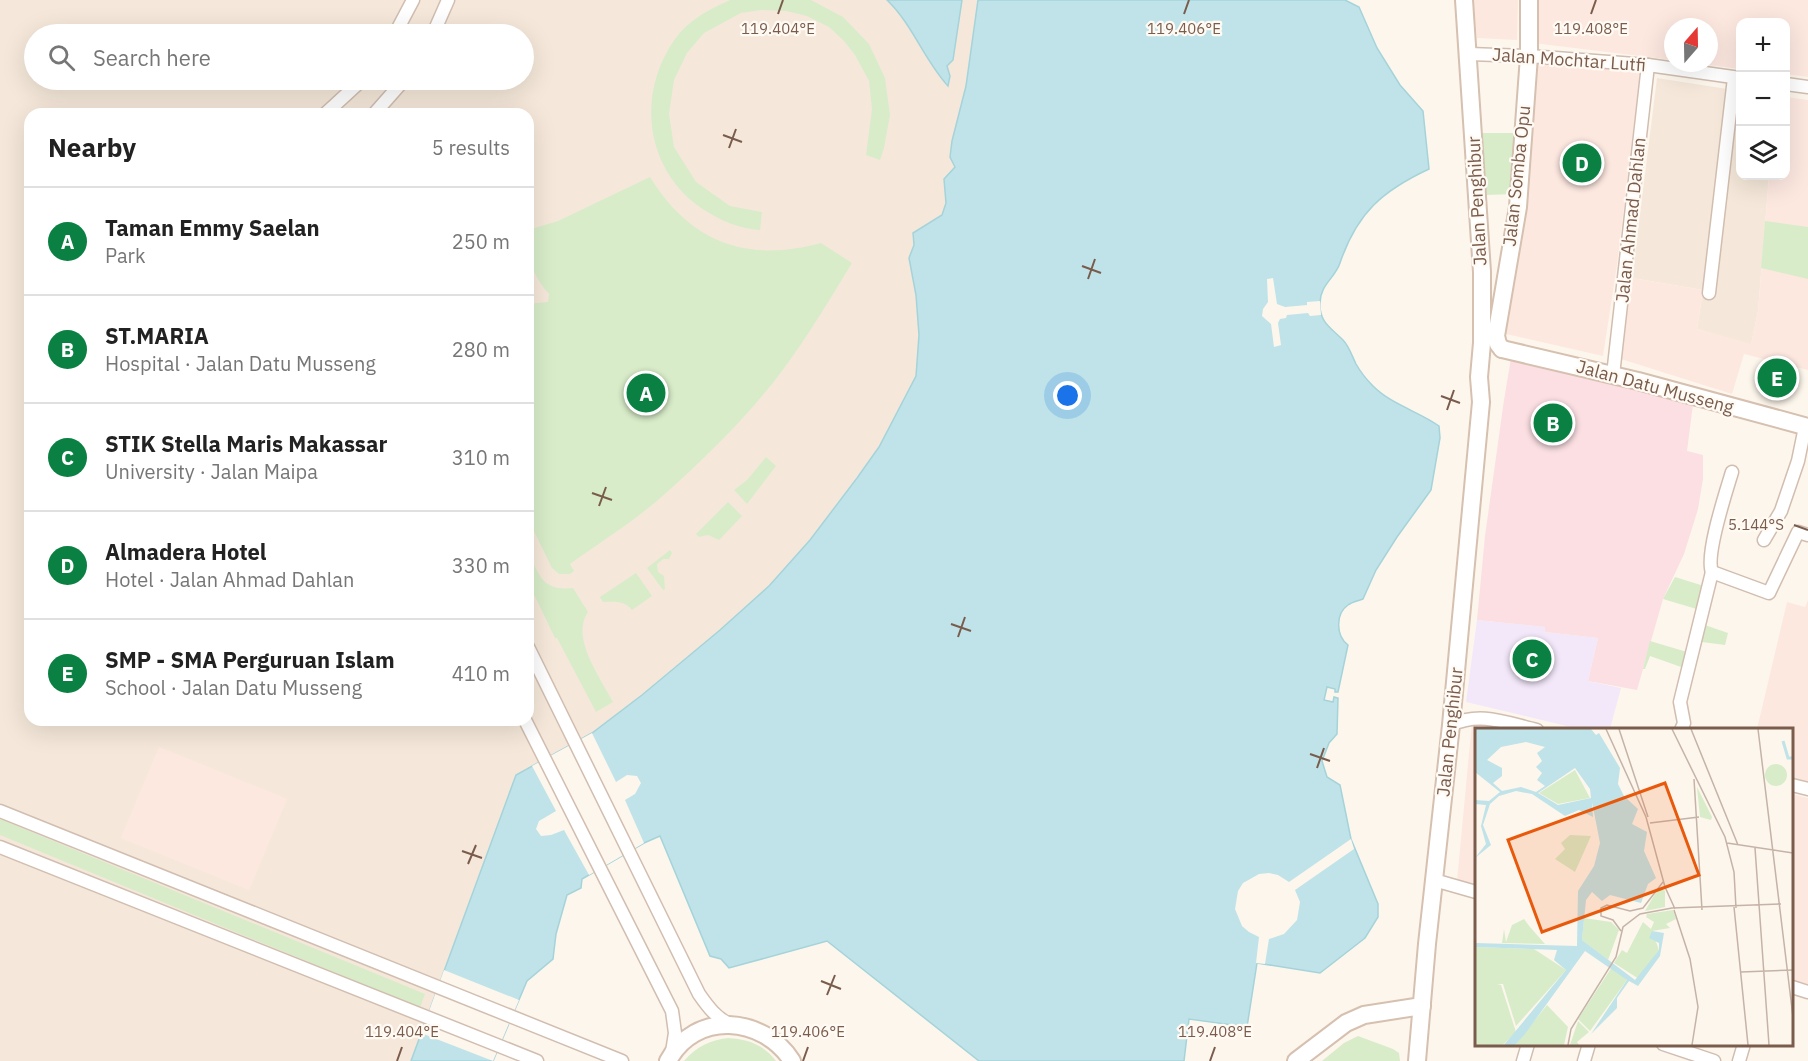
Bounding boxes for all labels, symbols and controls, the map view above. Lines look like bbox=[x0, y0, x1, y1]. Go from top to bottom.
north arrow bbox=[1664, 18, 1718, 72]
map controls bbox=[1736, 18, 1790, 180]
button: + bbox=[1736, 18, 1790, 72]
text: 119.404°E bbox=[741, 19, 815, 38]
text: 119.406°E bbox=[1147, 19, 1221, 38]
text: 119.408°E bbox=[1554, 19, 1628, 38]
search box bbox=[24, 24, 534, 90]
icon: search bbox=[45, 41, 78, 74]
text: Search here bbox=[93, 43, 211, 72]
street label: Jalan Mochtar Lutfi bbox=[1491, 43, 1647, 76]
button: − bbox=[1736, 72, 1790, 126]
street label: Jalan Somba Opu bbox=[1498, 104, 1535, 248]
button: layers bbox=[1736, 126, 1790, 180]
text: Nearby bbox=[48, 130, 136, 164]
text: 5 results bbox=[432, 134, 510, 161]
street label: Jalan Penghibur bbox=[1462, 135, 1491, 267]
street label: Jalan Ahmad Dahlan bbox=[1610, 136, 1651, 304]
pin: D bbox=[1562, 140, 1602, 186]
text: Taman Emmy Saelan bbox=[105, 213, 320, 242]
text: A bbox=[61, 228, 74, 255]
text: 250 m bbox=[452, 228, 510, 255]
text: Park bbox=[105, 242, 145, 269]
text: ST.MARIA bbox=[105, 321, 209, 350]
text: B bbox=[61, 336, 74, 363]
text: 280 m bbox=[452, 336, 510, 363]
text: Hospital · Jalan Datu Musseng bbox=[105, 350, 376, 377]
street label: Jalan Datu Musseng bbox=[1574, 354, 1737, 419]
pin: E bbox=[1758, 356, 1796, 400]
pin: A bbox=[626, 370, 666, 416]
your location bbox=[1053, 381, 1082, 410]
pin: B bbox=[1534, 400, 1572, 446]
text: STIK Stella Maris Makassar bbox=[105, 429, 387, 458]
text: C bbox=[61, 444, 74, 471]
text: 310 m bbox=[452, 444, 510, 471]
text: University · Jalan Maipa bbox=[105, 458, 318, 485]
text: 5.144°S bbox=[1728, 515, 1784, 534]
text: Almadera Hotel bbox=[105, 537, 267, 566]
text: D bbox=[61, 552, 74, 579]
text: 330 m bbox=[452, 552, 510, 579]
text: Hotel · Jalan Ahmad Dahlan bbox=[105, 566, 354, 593]
pin: C bbox=[1512, 636, 1552, 682]
text: SMP - SMA Perguruan Islam bbox=[105, 645, 395, 674]
text: E bbox=[61, 660, 74, 687]
text: 410 m bbox=[452, 660, 510, 687]
street label: Jalan Penghibur bbox=[1431, 666, 1468, 798]
text: School · Jalan Datu Musseng bbox=[105, 674, 362, 701]
inset map bbox=[1475, 728, 1793, 1046]
text: 119.404°E bbox=[365, 1022, 439, 1041]
text: 119.406°E bbox=[771, 1022, 845, 1041]
text: 119.408°E bbox=[1178, 1022, 1252, 1041]

